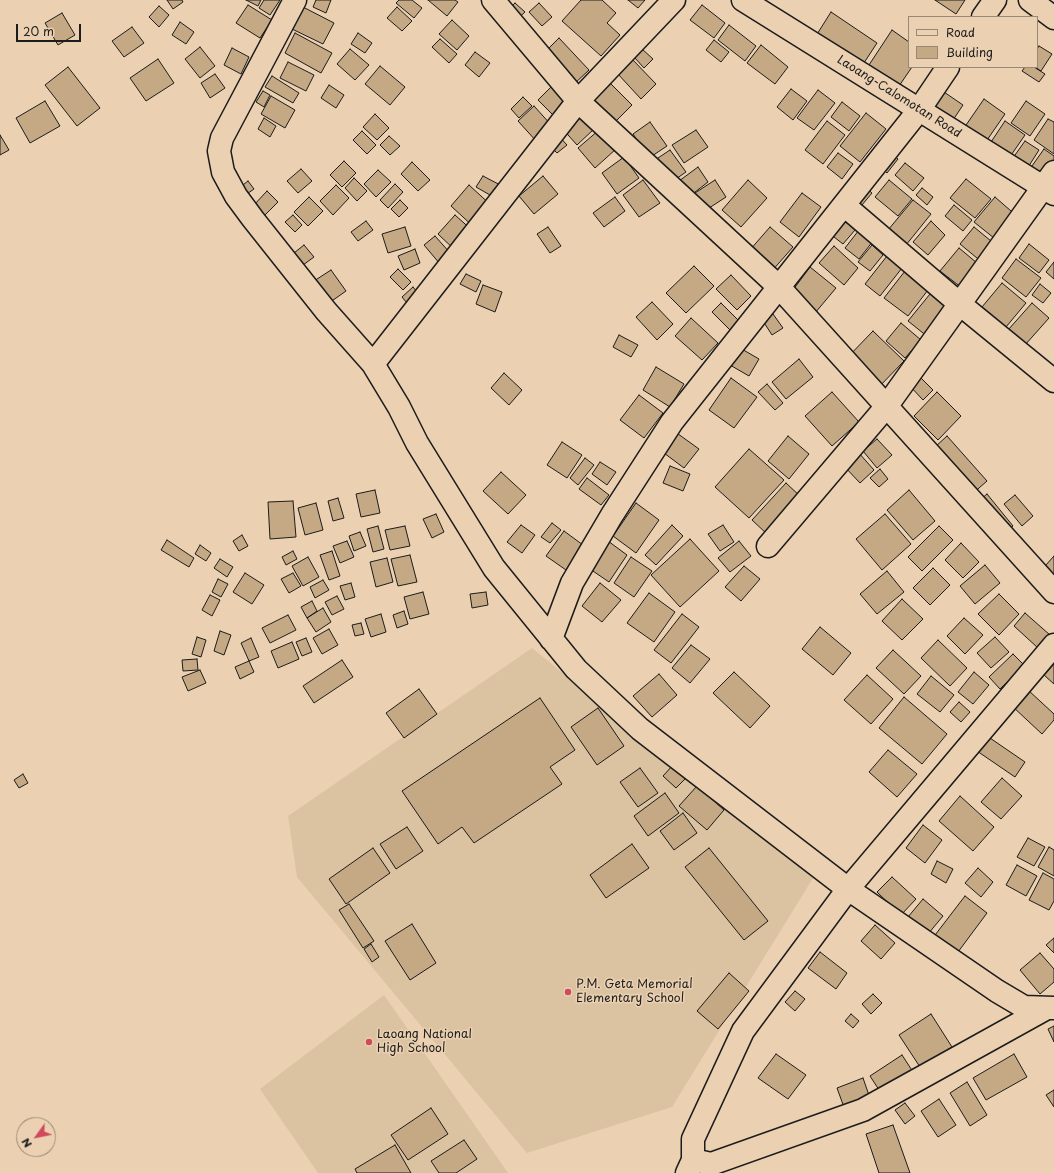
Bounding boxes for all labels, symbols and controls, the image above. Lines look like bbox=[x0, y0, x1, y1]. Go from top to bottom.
scale bar bbox=[18, 16, 83, 42]
legend bbox=[908, 16, 1038, 68]
text: 20 m bbox=[23, 22, 54, 40]
text: Road bbox=[946, 23, 975, 41]
text: Building bbox=[946, 43, 993, 61]
street label: Laoang-Calomotan Road bbox=[834, 53, 964, 141]
place label: P.M. Geta Memorial Elementary School bbox=[576, 978, 693, 1006]
marker: P.M. Geta Memorial Elementary School bbox=[563, 987, 573, 997]
place label: Laoang National High School bbox=[377, 1028, 472, 1056]
marker: Laoang National High School bbox=[364, 1037, 374, 1047]
north arrow bbox=[16, 1117, 56, 1157]
text: N bbox=[17, 1135, 36, 1152]

